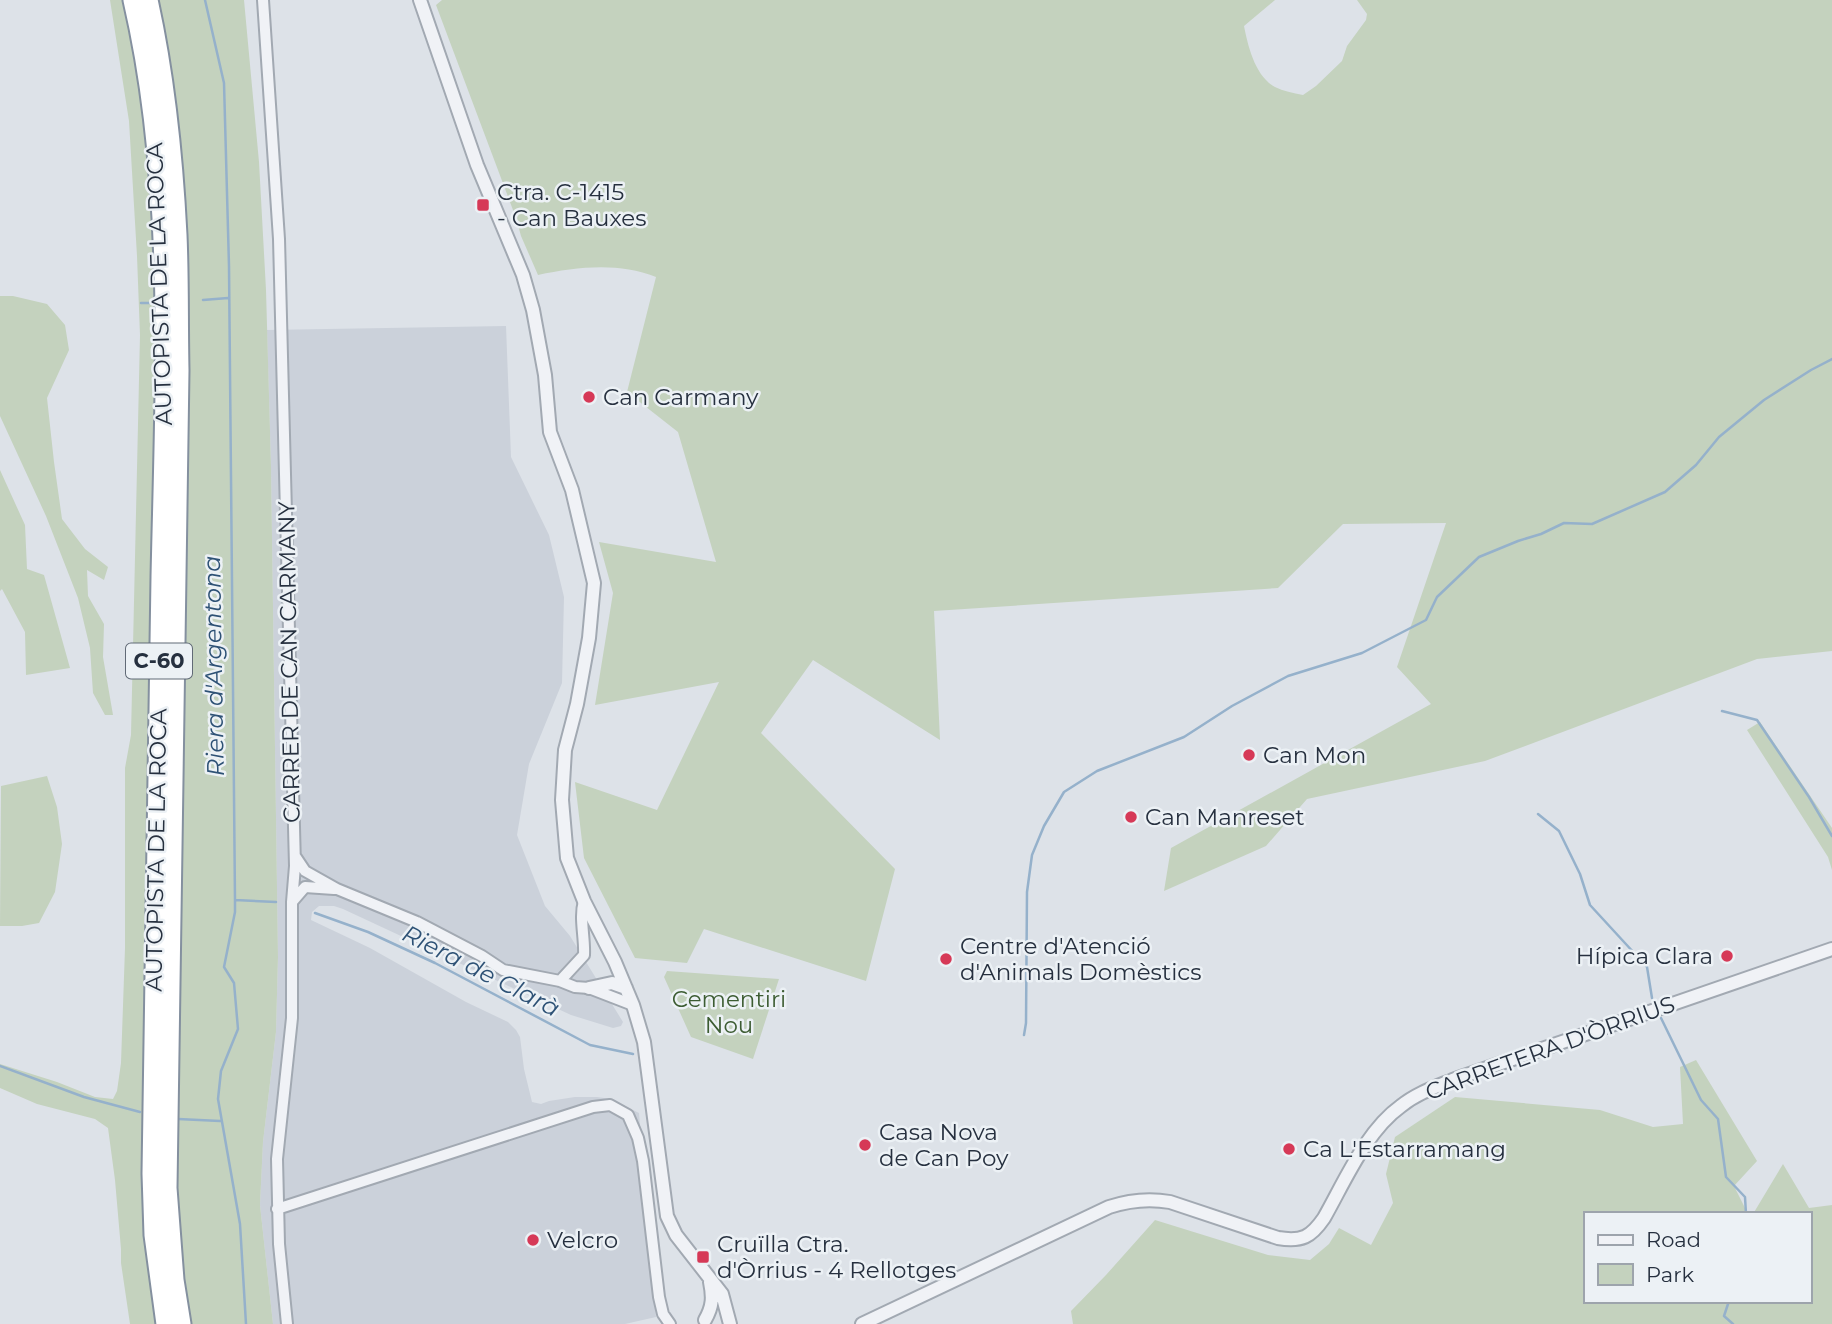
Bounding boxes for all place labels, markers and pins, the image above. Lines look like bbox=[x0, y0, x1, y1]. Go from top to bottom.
place label: Ctra. C-1415 - Can Bauxes bbox=[497, 178, 646, 232]
marker: Ctra. C-1415 - Can Bauxes bbox=[475, 197, 491, 213]
place label: Can Carmany bbox=[603, 383, 759, 411]
marker: Can Carmany bbox=[581, 389, 597, 405]
place label: Can Mon bbox=[1263, 741, 1366, 769]
marker: Can Mon bbox=[1241, 747, 1257, 763]
place label: Can Manreset bbox=[1145, 803, 1305, 831]
marker: Can Manreset bbox=[1123, 809, 1139, 825]
place label: Centre d'Atenció d'Animals Domèstics bbox=[960, 932, 1202, 986]
place label: Hípica Clara bbox=[1576, 942, 1713, 970]
marker: Hípica Clara bbox=[1719, 948, 1735, 964]
marker: Centre d'Atenció d'Animals Domèstics bbox=[938, 951, 954, 967]
place label: Casa Nova de Can Poy bbox=[879, 1118, 1009, 1172]
place label: Ca L'Estarramang bbox=[1303, 1135, 1506, 1163]
marker: Casa Nova de Can Poy bbox=[857, 1137, 873, 1153]
marker: Ca L'Estarramang bbox=[1281, 1141, 1297, 1157]
place label: Velcro bbox=[547, 1226, 618, 1254]
place label: Cruïlla Ctra. d'Òrrius - 4 Rellotges bbox=[717, 1230, 956, 1284]
marker: Velcro bbox=[525, 1232, 541, 1248]
marker: Cruïlla Ctra. d'Òrrius - 4 Rellotges bbox=[695, 1249, 711, 1265]

